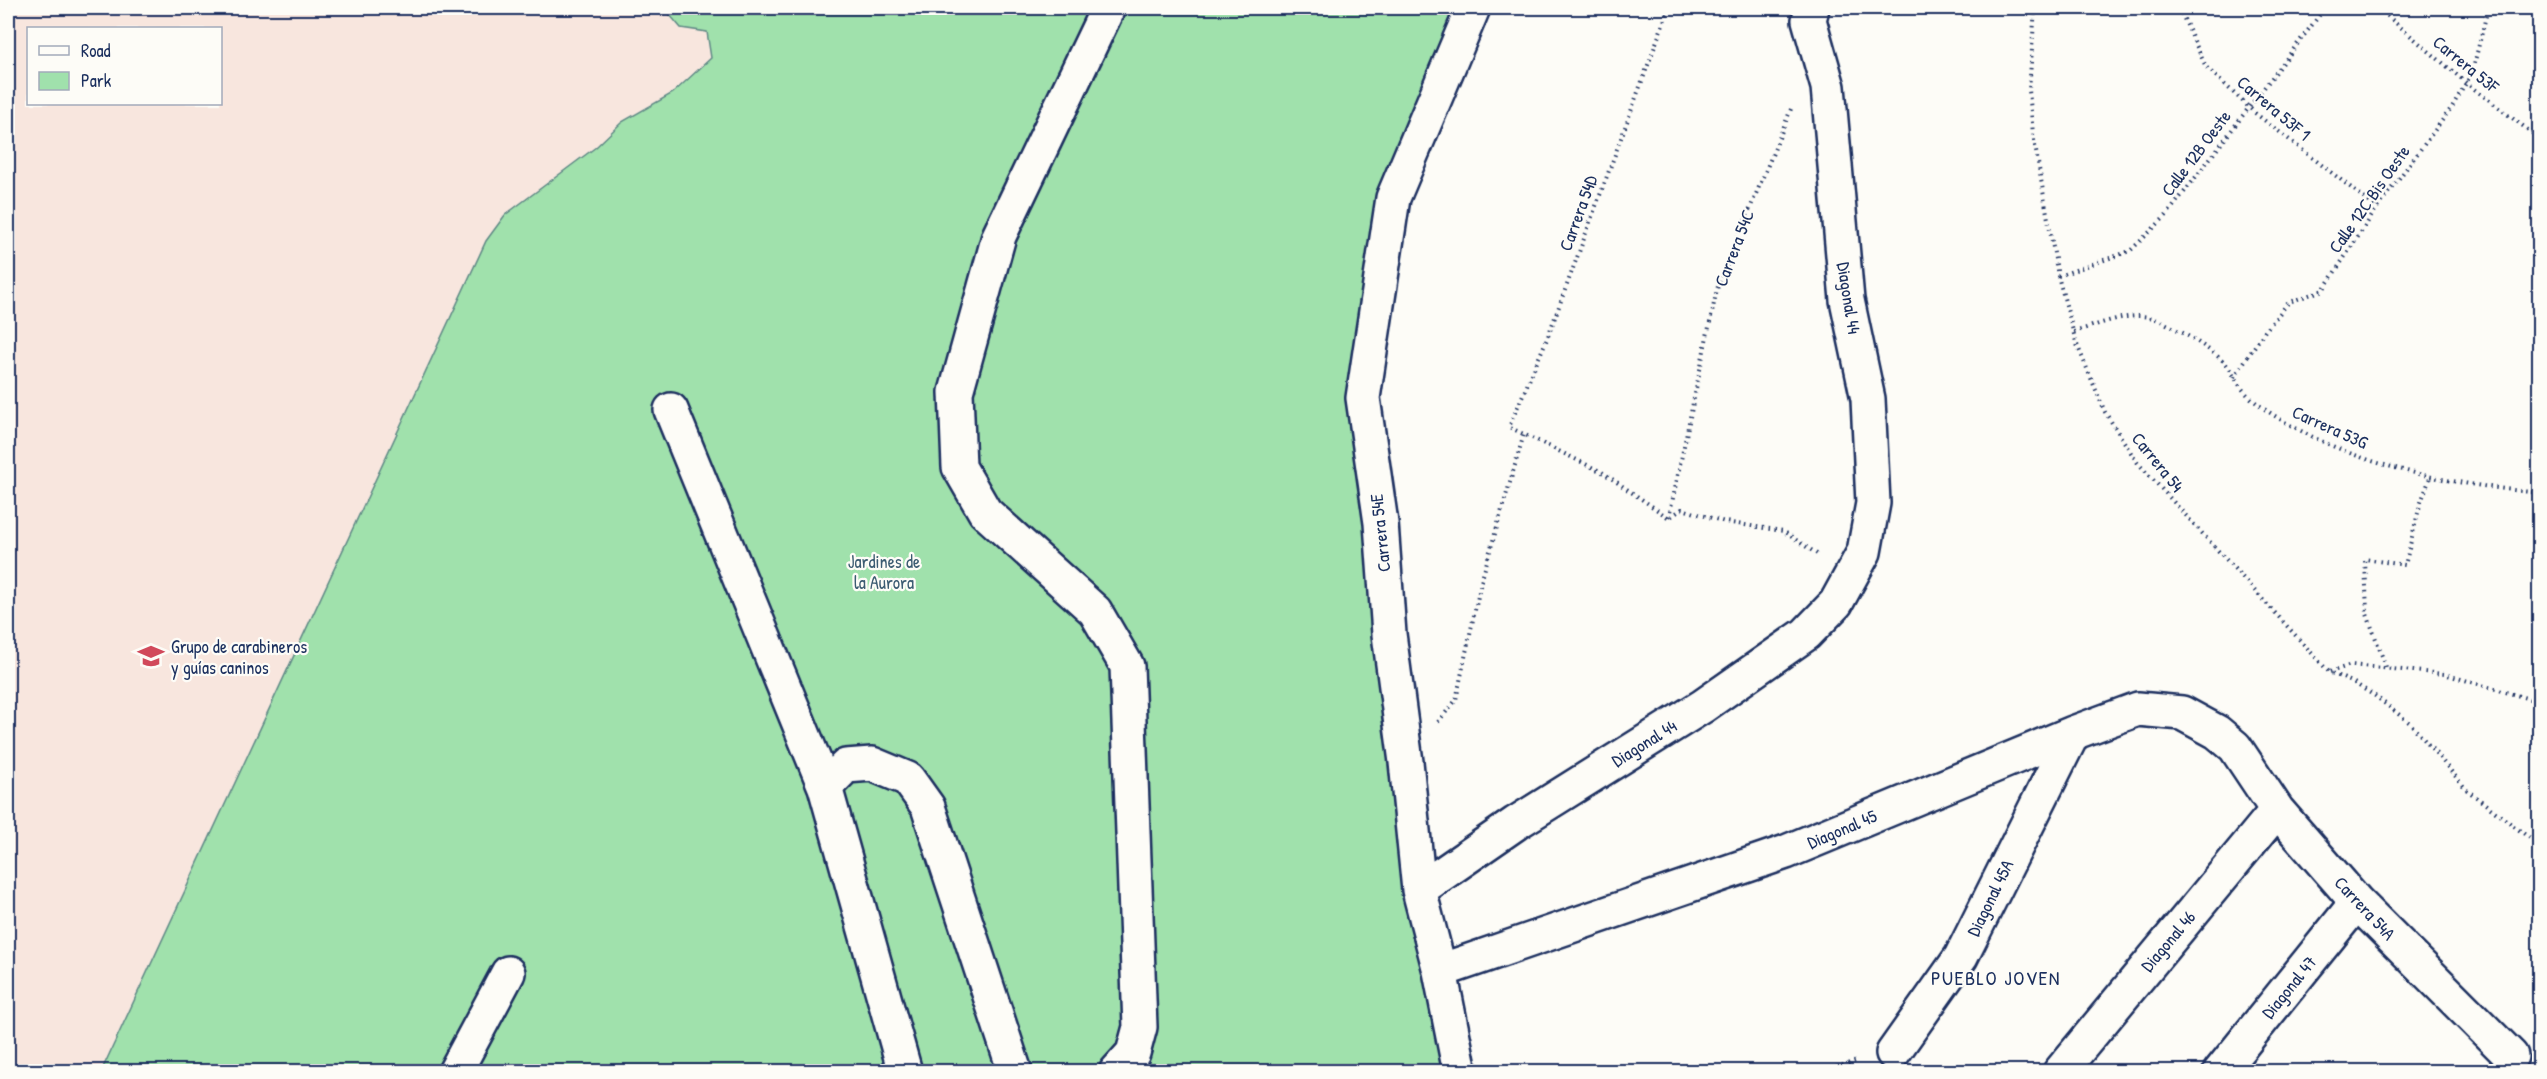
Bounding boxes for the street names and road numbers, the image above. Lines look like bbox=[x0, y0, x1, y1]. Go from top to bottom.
street label: Carrera 53F bbox=[2428, 30, 2505, 99]
street label: Carrera 53F 1 bbox=[2232, 70, 2316, 146]
street label: Calle 12B Oeste bbox=[2155, 105, 2237, 201]
street label: Calle 12C Bis Oeste bbox=[2322, 140, 2416, 258]
street label: Carrera 54D bbox=[1553, 171, 1603, 254]
street label: Carrera 54C bbox=[1708, 206, 1760, 290]
street label: Diagonal 44 bbox=[1831, 260, 1867, 336]
street label: Carrera 53G bbox=[2288, 399, 2372, 455]
street label: Carrera 54 bbox=[2126, 427, 2190, 497]
street label: Carrera 54E bbox=[1363, 493, 1397, 573]
street label: Diagonal 44 bbox=[1607, 713, 1682, 773]
street label: Diagonal 45 bbox=[1803, 803, 1881, 855]
street label: Diagonal 45A bbox=[1961, 855, 2019, 940]
street label: Carrera 54A bbox=[2329, 871, 2401, 946]
street label: Diagonal 46 bbox=[2135, 905, 2201, 977]
street label: Diagonal 47 bbox=[2256, 950, 2322, 1024]

